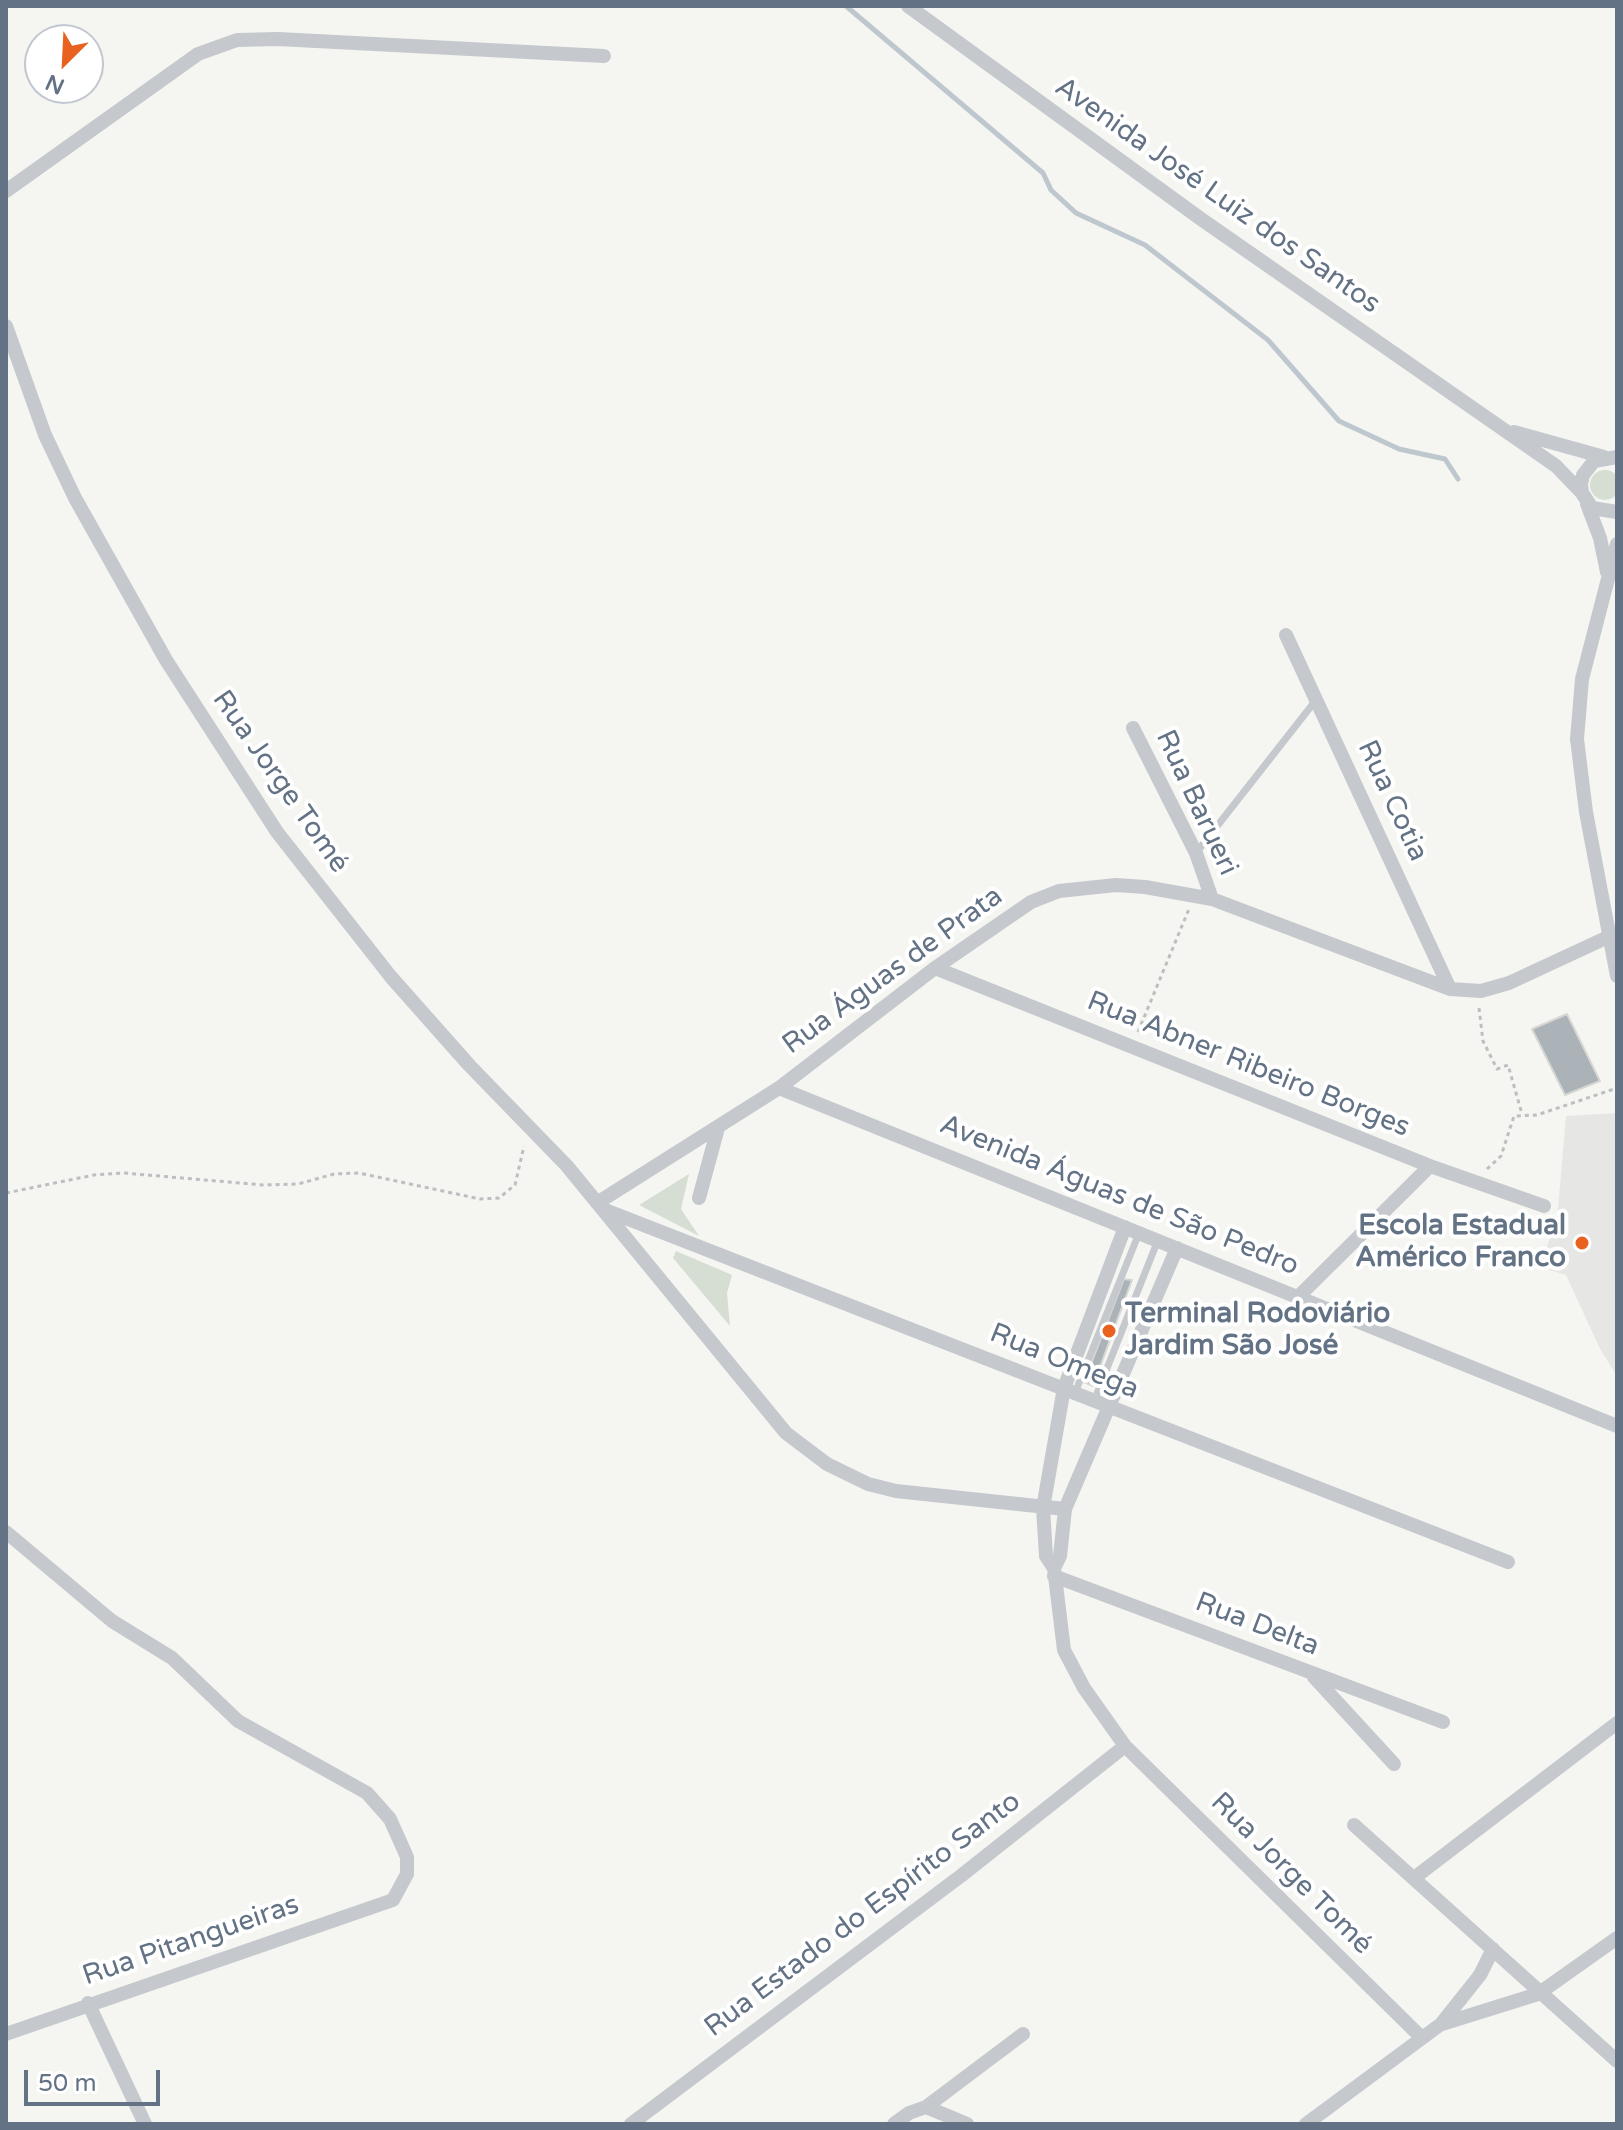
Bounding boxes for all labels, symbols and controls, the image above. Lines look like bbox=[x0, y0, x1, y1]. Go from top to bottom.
north arrow bbox=[24, 24, 104, 104]
text: N bbox=[42, 69, 68, 100]
street label: Avenida José Luiz dos Santos bbox=[1048, 71, 1386, 321]
street label: Rua Jorge Tomé bbox=[205, 684, 355, 880]
street label: Rua Barueri bbox=[1148, 725, 1244, 881]
street label: Rua Cotia bbox=[1349, 735, 1435, 867]
street label: Rua Águas de Prata bbox=[776, 880, 1010, 1062]
street label: Rua Abner Ribeiro Borges bbox=[1082, 985, 1414, 1145]
street label: Avenida Águas de São Pedro bbox=[935, 1108, 1303, 1284]
place label: Escola Estadual Américo Franco bbox=[1355, 1210, 1566, 1276]
marker: Escola Estadual Américo Franco bbox=[1573, 1234, 1591, 1252]
place label: Terminal Rodoviário Jardim São José bbox=[1125, 1298, 1390, 1364]
street label: Rua Omega bbox=[985, 1317, 1143, 1407]
marker: Terminal Rodoviário Jardim São José bbox=[1100, 1322, 1118, 1340]
street label: Rua Delta bbox=[1190, 1586, 1324, 1664]
street label: Rua Estado do Espírito Santo bbox=[698, 1785, 1028, 2045]
street label: Rua Jorge Tomé bbox=[1203, 1786, 1379, 1962]
street label: Rua Pitangueiras bbox=[78, 1888, 304, 1994]
scale bar bbox=[28, 2054, 164, 2104]
text: 50 m bbox=[38, 2069, 96, 2098]

